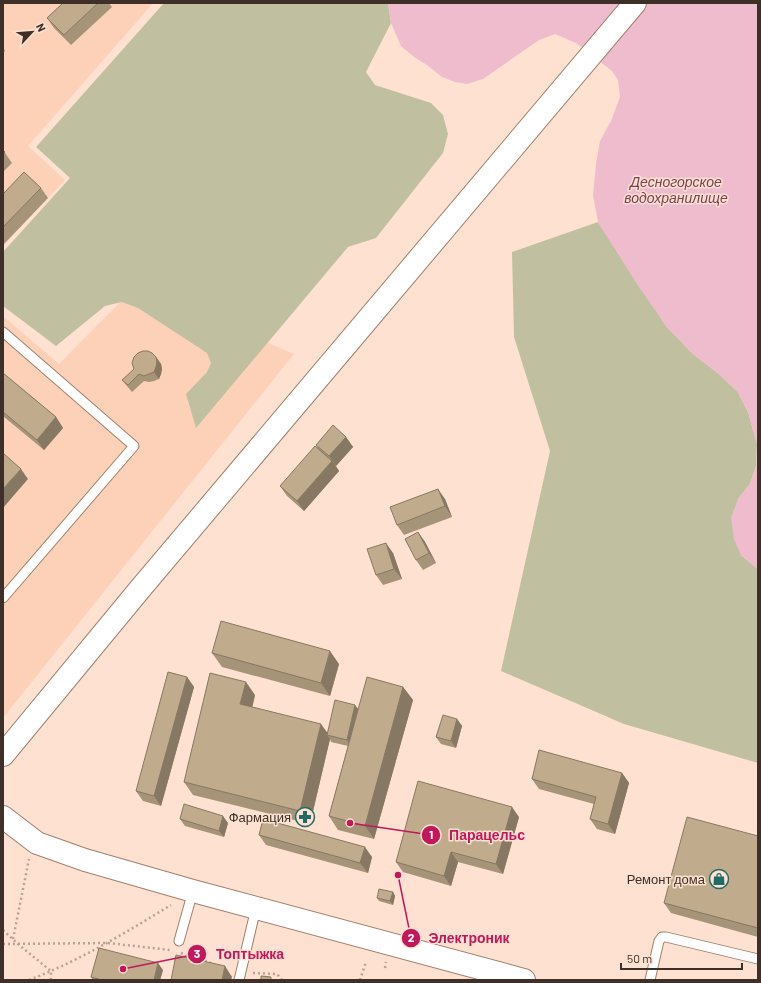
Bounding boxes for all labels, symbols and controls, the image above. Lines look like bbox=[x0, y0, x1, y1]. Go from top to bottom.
north arrow bbox=[12, 12, 52, 52]
text: N bbox=[34, 21, 49, 34]
water label: Десногорское водохранилище bbox=[624, 173, 728, 206]
pharmacy icon: Фармация bbox=[294, 806, 316, 828]
place label: Фармация bbox=[229, 809, 291, 825]
callout: Парацельс bbox=[421, 822, 533, 848]
text: Парацельс bbox=[449, 826, 525, 843]
text: 1 bbox=[429, 827, 433, 841]
shop icon: Ремонт дома bbox=[708, 868, 730, 890]
place label: Ремонт дома bbox=[627, 871, 706, 887]
callout: Электроник bbox=[401, 925, 518, 951]
text: Электроник bbox=[428, 929, 511, 946]
text: 2 bbox=[408, 930, 415, 944]
callout: Топтыжка bbox=[187, 941, 292, 967]
text: Топтыжка bbox=[216, 945, 284, 962]
scale bar bbox=[621, 945, 742, 971]
text: 3 bbox=[194, 946, 200, 960]
text: 50 m bbox=[627, 951, 652, 965]

